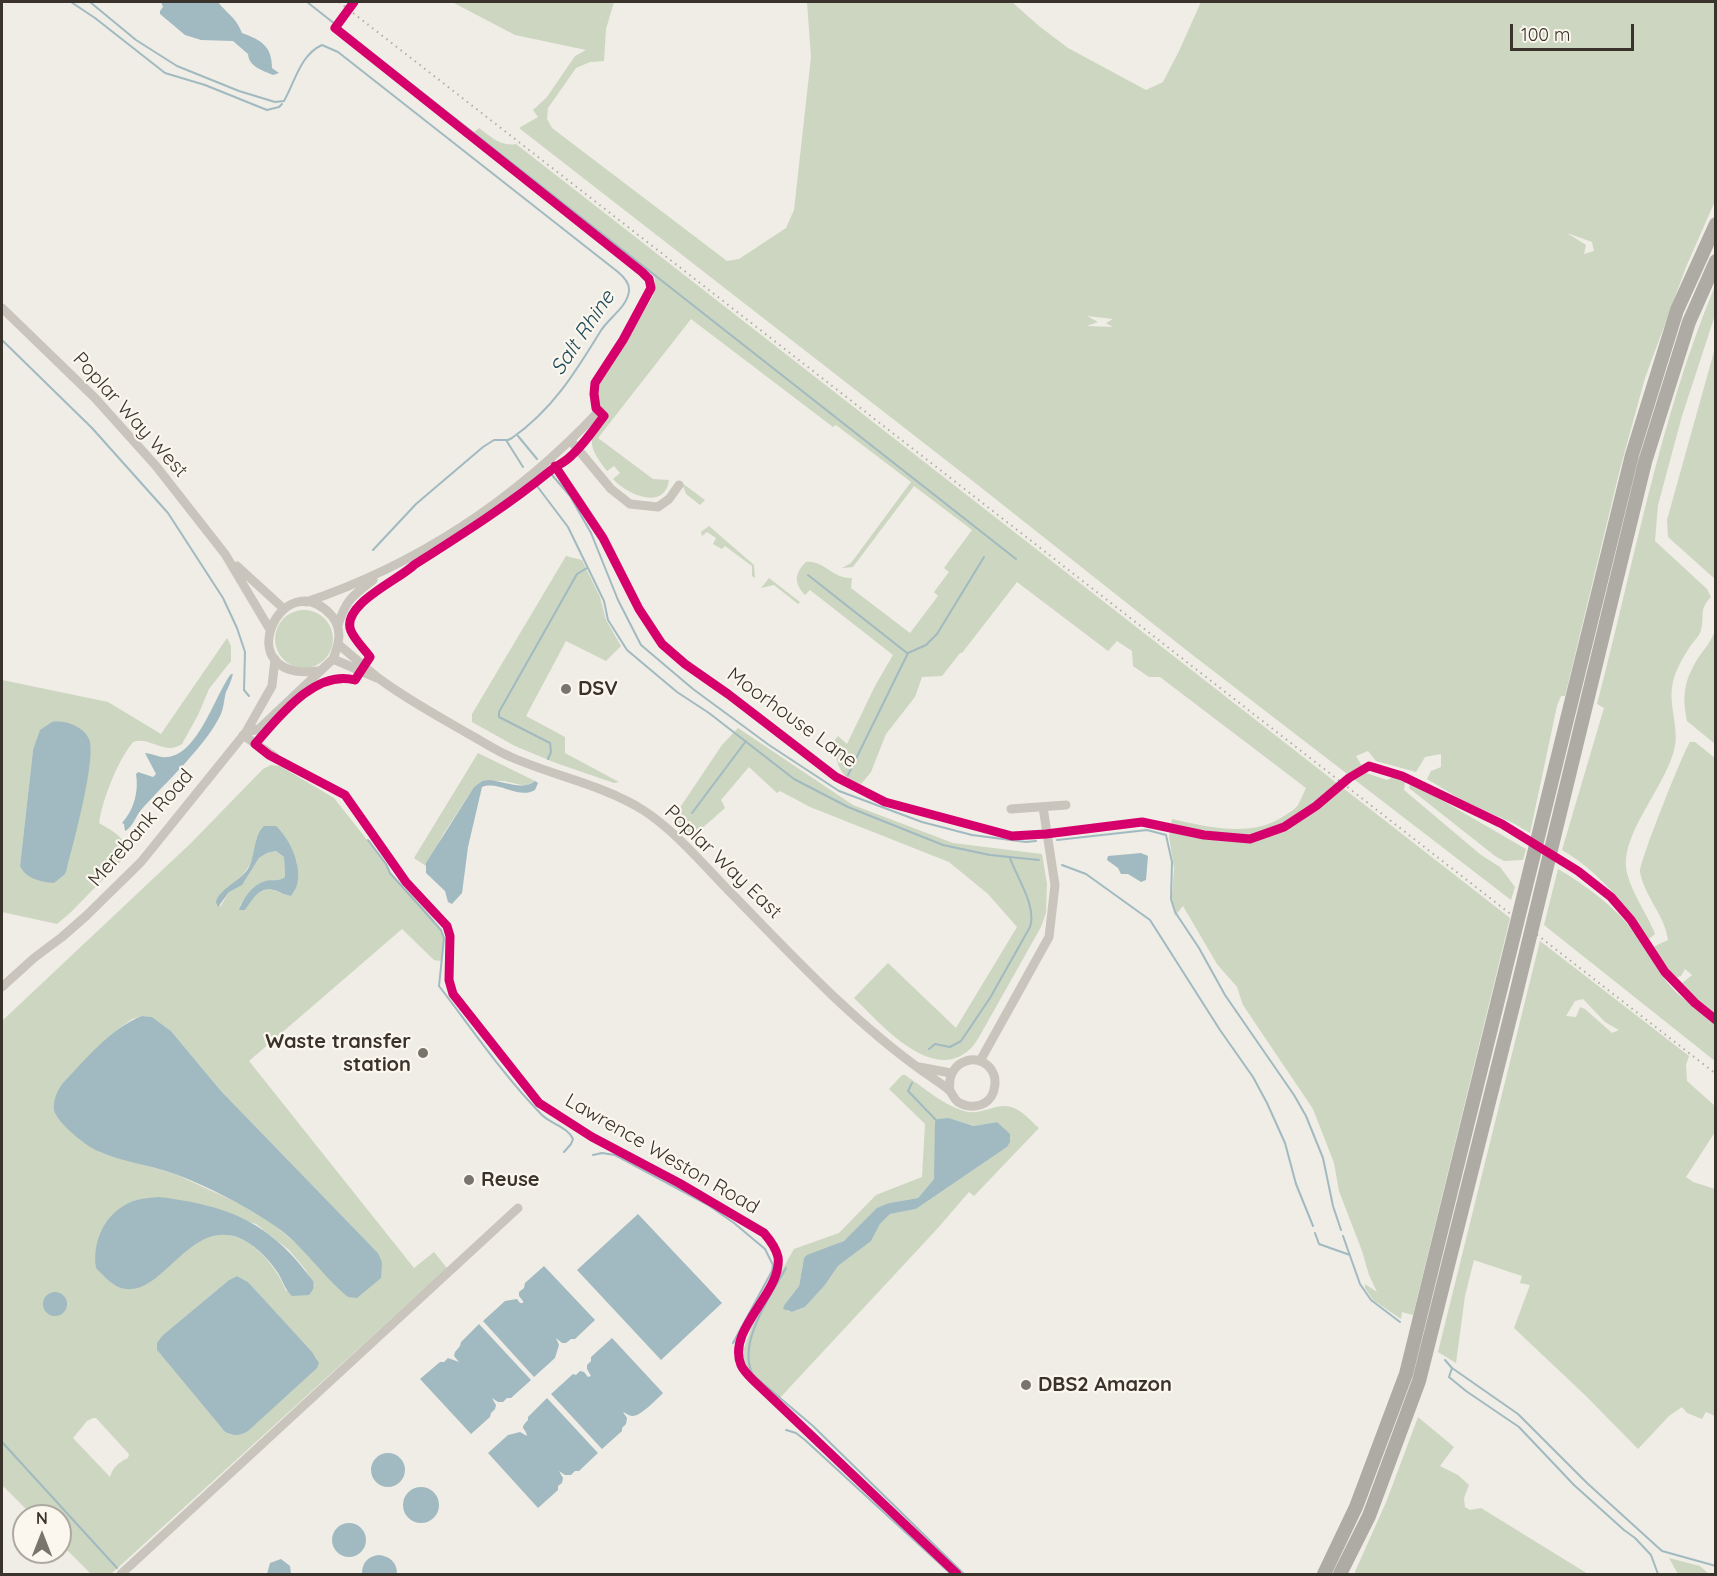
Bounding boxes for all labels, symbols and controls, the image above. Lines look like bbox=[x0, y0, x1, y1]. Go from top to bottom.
scale bar bbox=[1513, 12, 1638, 50]
text: 100 m bbox=[1521, 23, 1570, 46]
water label: Salt Rhine bbox=[546, 286, 620, 380]
street label: Poplar Way West bbox=[67, 347, 193, 483]
street label: Moorhouse Lane bbox=[722, 663, 862, 773]
place label: DSV bbox=[578, 677, 618, 701]
marker: DSV bbox=[559, 682, 573, 696]
street label: Merebank Road bbox=[83, 764, 199, 892]
street label: Poplar Way East bbox=[659, 800, 787, 924]
place label: Waste transfer station bbox=[265, 1030, 411, 1077]
marker: Waste transfer station bbox=[416, 1046, 430, 1060]
street label: Lawrence Weston Road bbox=[561, 1089, 763, 1219]
place label: Reuse bbox=[481, 1168, 540, 1192]
marker: Reuse bbox=[462, 1173, 476, 1187]
place label: DBS2 Amazon bbox=[1038, 1373, 1172, 1397]
marker: DBS2 Amazon bbox=[1019, 1378, 1033, 1392]
north arrow bbox=[12, 1504, 72, 1564]
text: N bbox=[36, 1508, 48, 1528]

